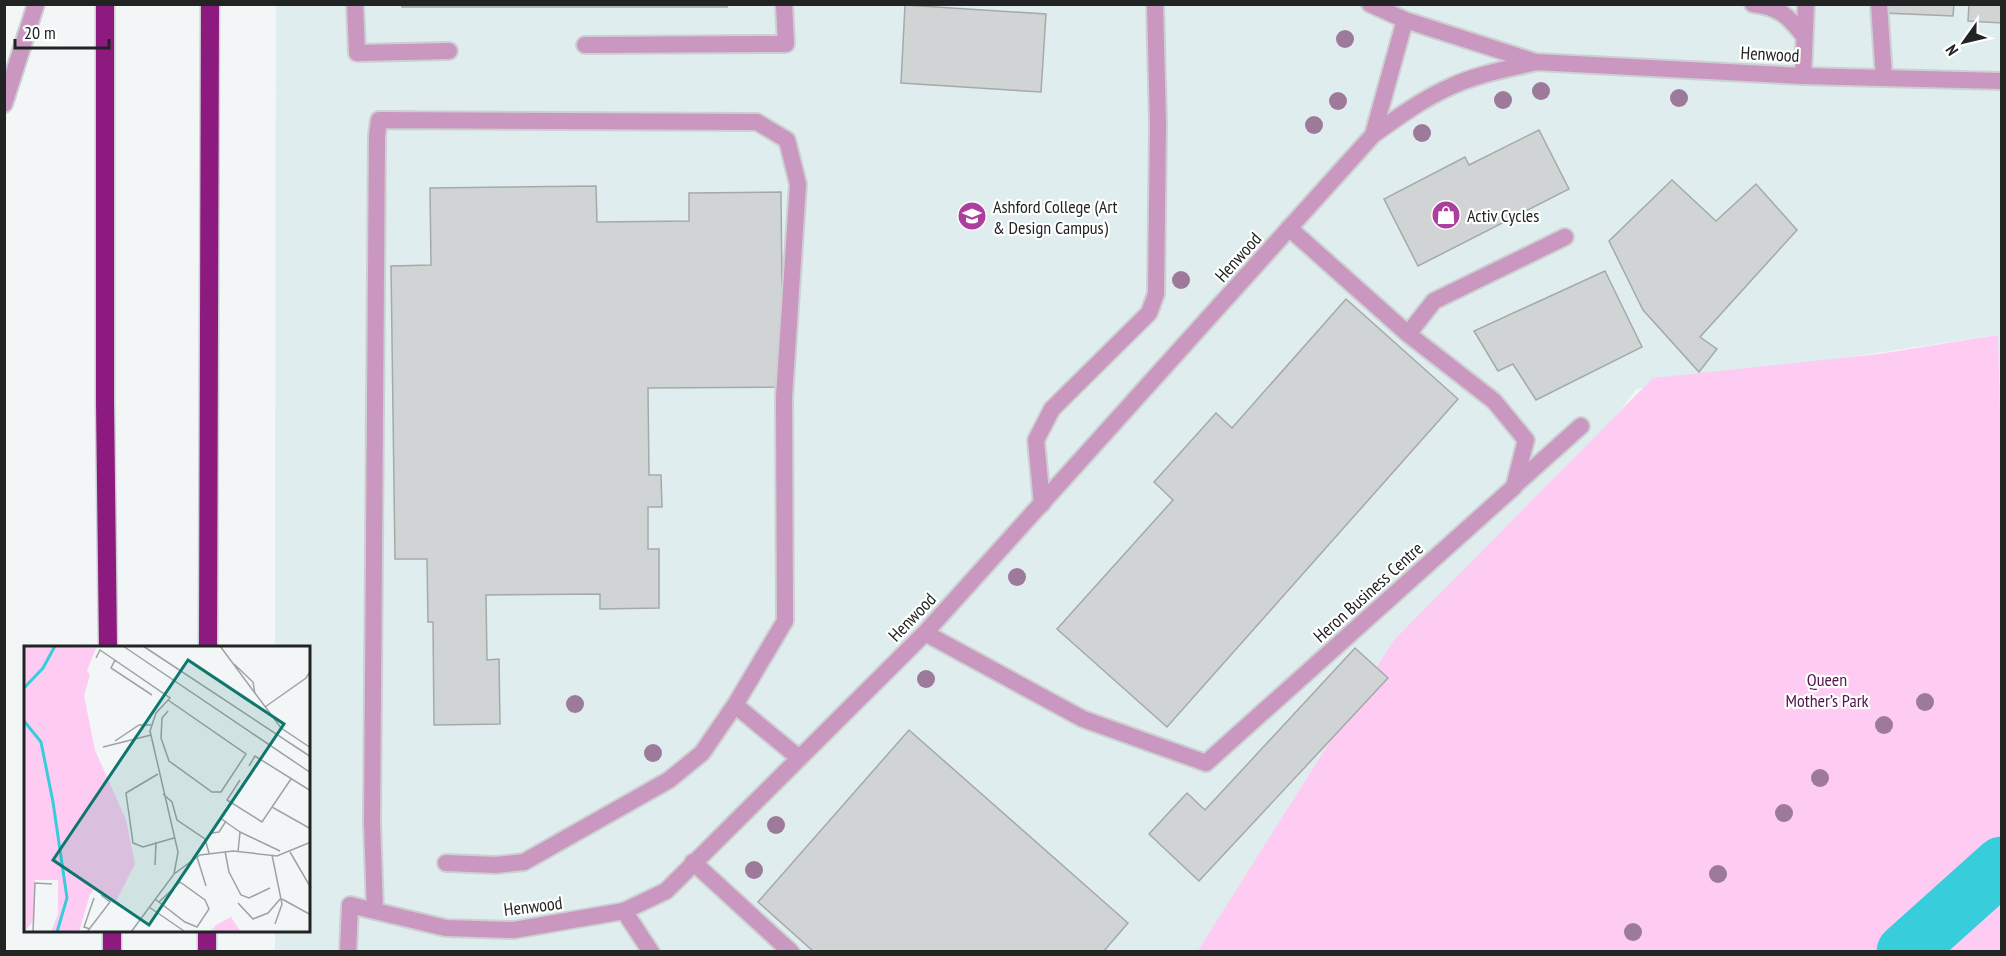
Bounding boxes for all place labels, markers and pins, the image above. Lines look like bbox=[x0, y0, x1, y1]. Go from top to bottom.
place label: Ashford College (Art & Design Campus) bbox=[993, 195, 1118, 239]
shop icon: Activ Cycles bbox=[1430, 199, 1462, 231]
school or university icon: Ashford College (Art & Design Campus) bbox=[956, 200, 988, 232]
place label: Activ Cycles bbox=[1467, 204, 1539, 227]

